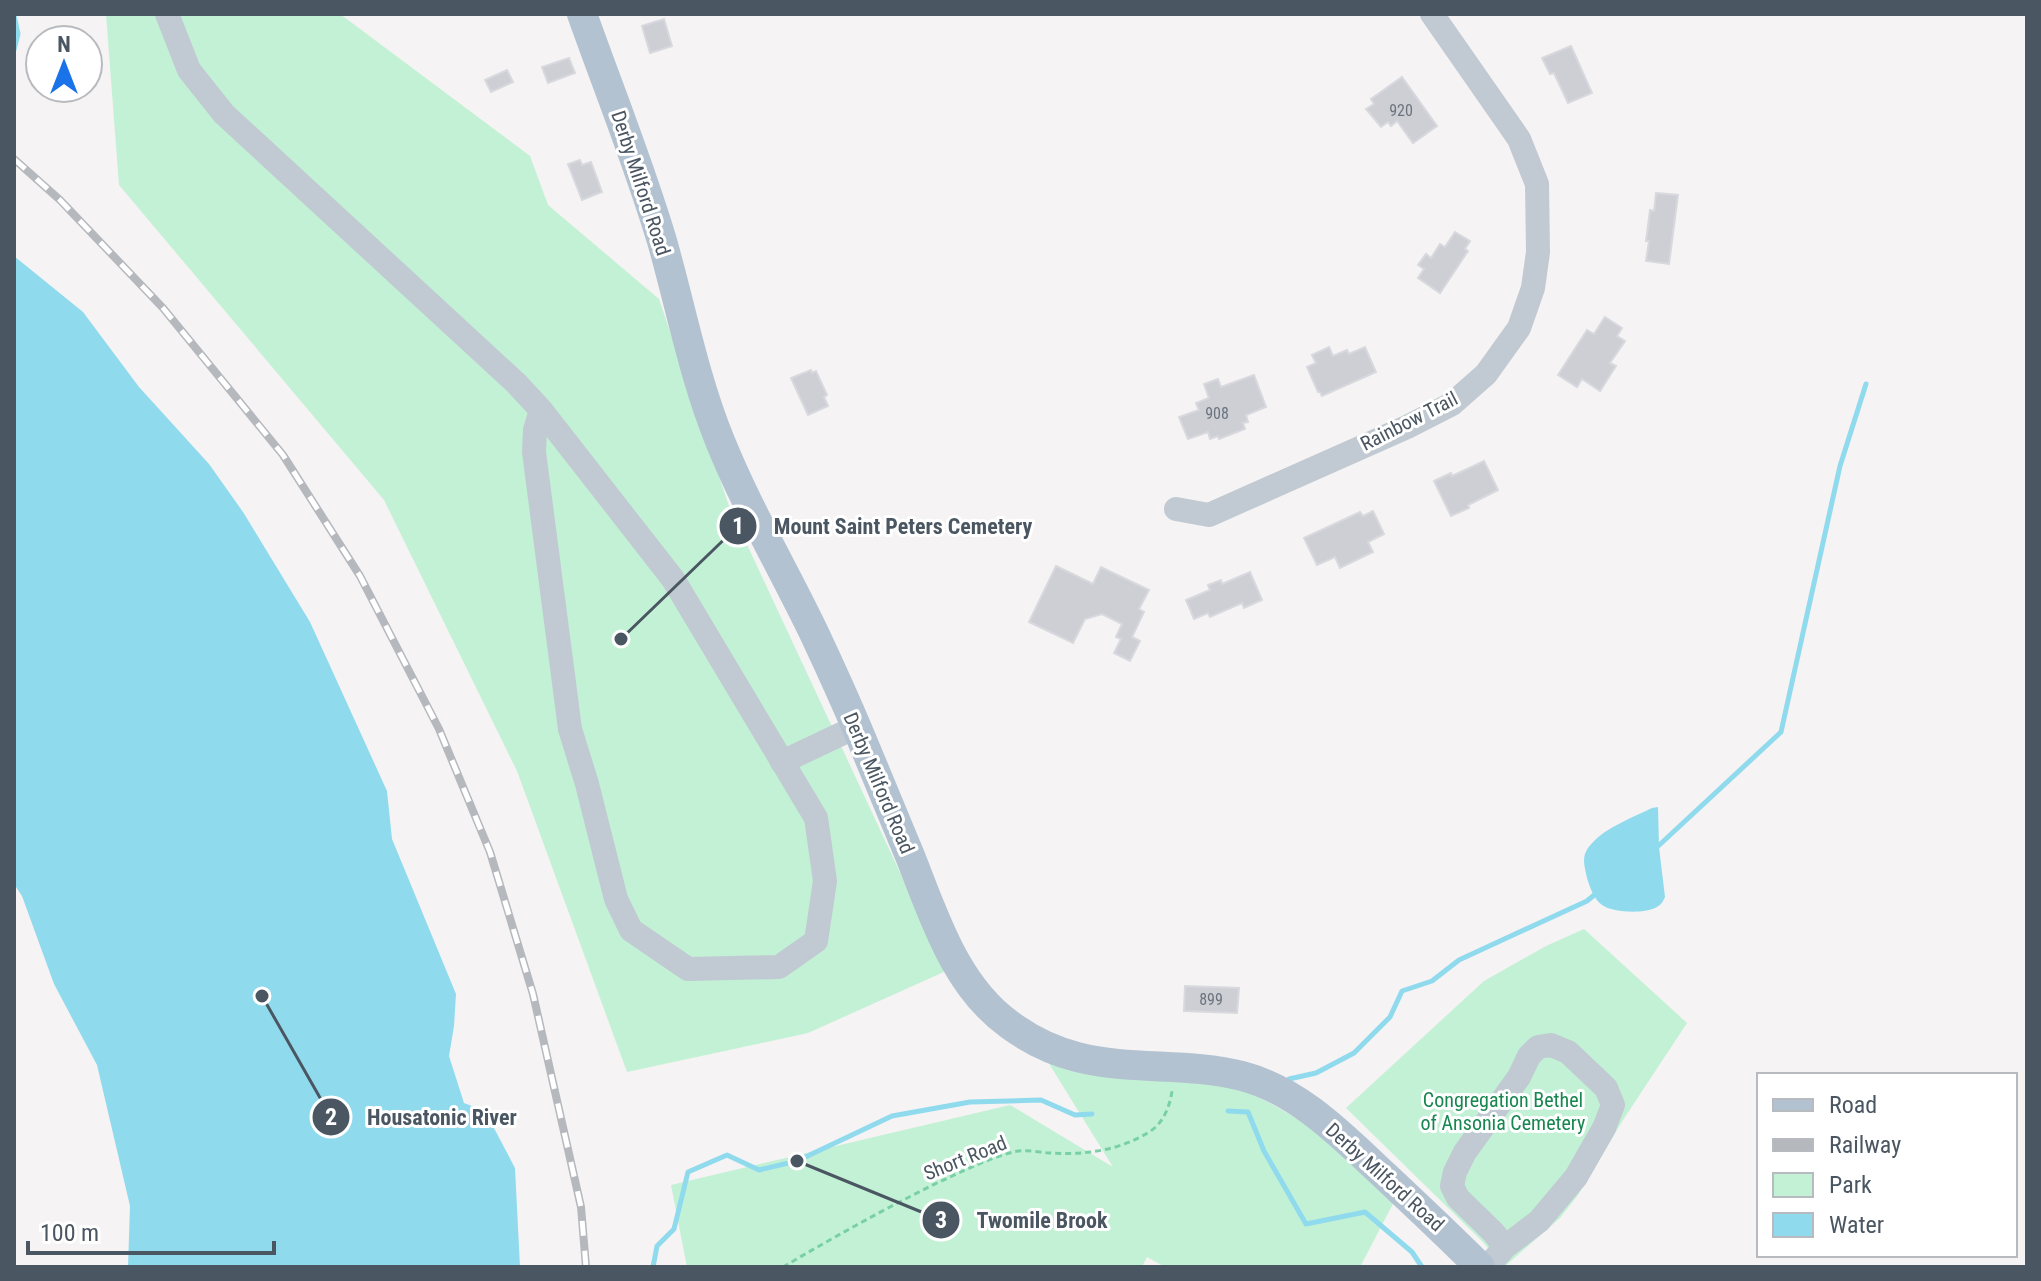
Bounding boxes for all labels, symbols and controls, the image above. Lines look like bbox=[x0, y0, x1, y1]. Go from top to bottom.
north arrow bbox=[24, 24, 104, 104]
text: N bbox=[57, 32, 71, 57]
house number: 920 bbox=[1389, 101, 1413, 120]
street label: Derby Milford Road bbox=[606, 108, 676, 258]
street label: Rainbow Trail bbox=[1356, 386, 1462, 456]
house number: 908 bbox=[1205, 404, 1229, 423]
callout: Mount Saint Peters Cemetery bbox=[718, 503, 1048, 549]
text: 1 bbox=[732, 512, 744, 540]
text: Mount Saint Peters Cemetery bbox=[774, 514, 1032, 539]
street label: Derby Milford Road bbox=[838, 709, 920, 857]
house number: 899 bbox=[1199, 990, 1223, 1009]
legend bbox=[1757, 1073, 2017, 1257]
park label: Congregation Bethel of Ansonia Cemetery bbox=[1421, 1088, 1585, 1135]
text: Road bbox=[1829, 1091, 1877, 1119]
callout: Housatonic River bbox=[311, 1094, 533, 1140]
text: 2 bbox=[325, 1103, 337, 1131]
text: Housatonic River bbox=[367, 1105, 517, 1130]
street label: Derby Milford Road bbox=[1321, 1118, 1449, 1236]
street label: Short Road bbox=[920, 1131, 1010, 1185]
text: Railway bbox=[1829, 1131, 1901, 1159]
text: Park bbox=[1829, 1171, 1872, 1199]
callout: Twomile Brook bbox=[921, 1197, 1124, 1243]
scale bar bbox=[28, 1205, 274, 1255]
text: 3 bbox=[935, 1206, 947, 1234]
text: Twomile Brook bbox=[977, 1208, 1108, 1233]
text: Water bbox=[1829, 1211, 1884, 1239]
text: 100 m bbox=[40, 1219, 99, 1247]

